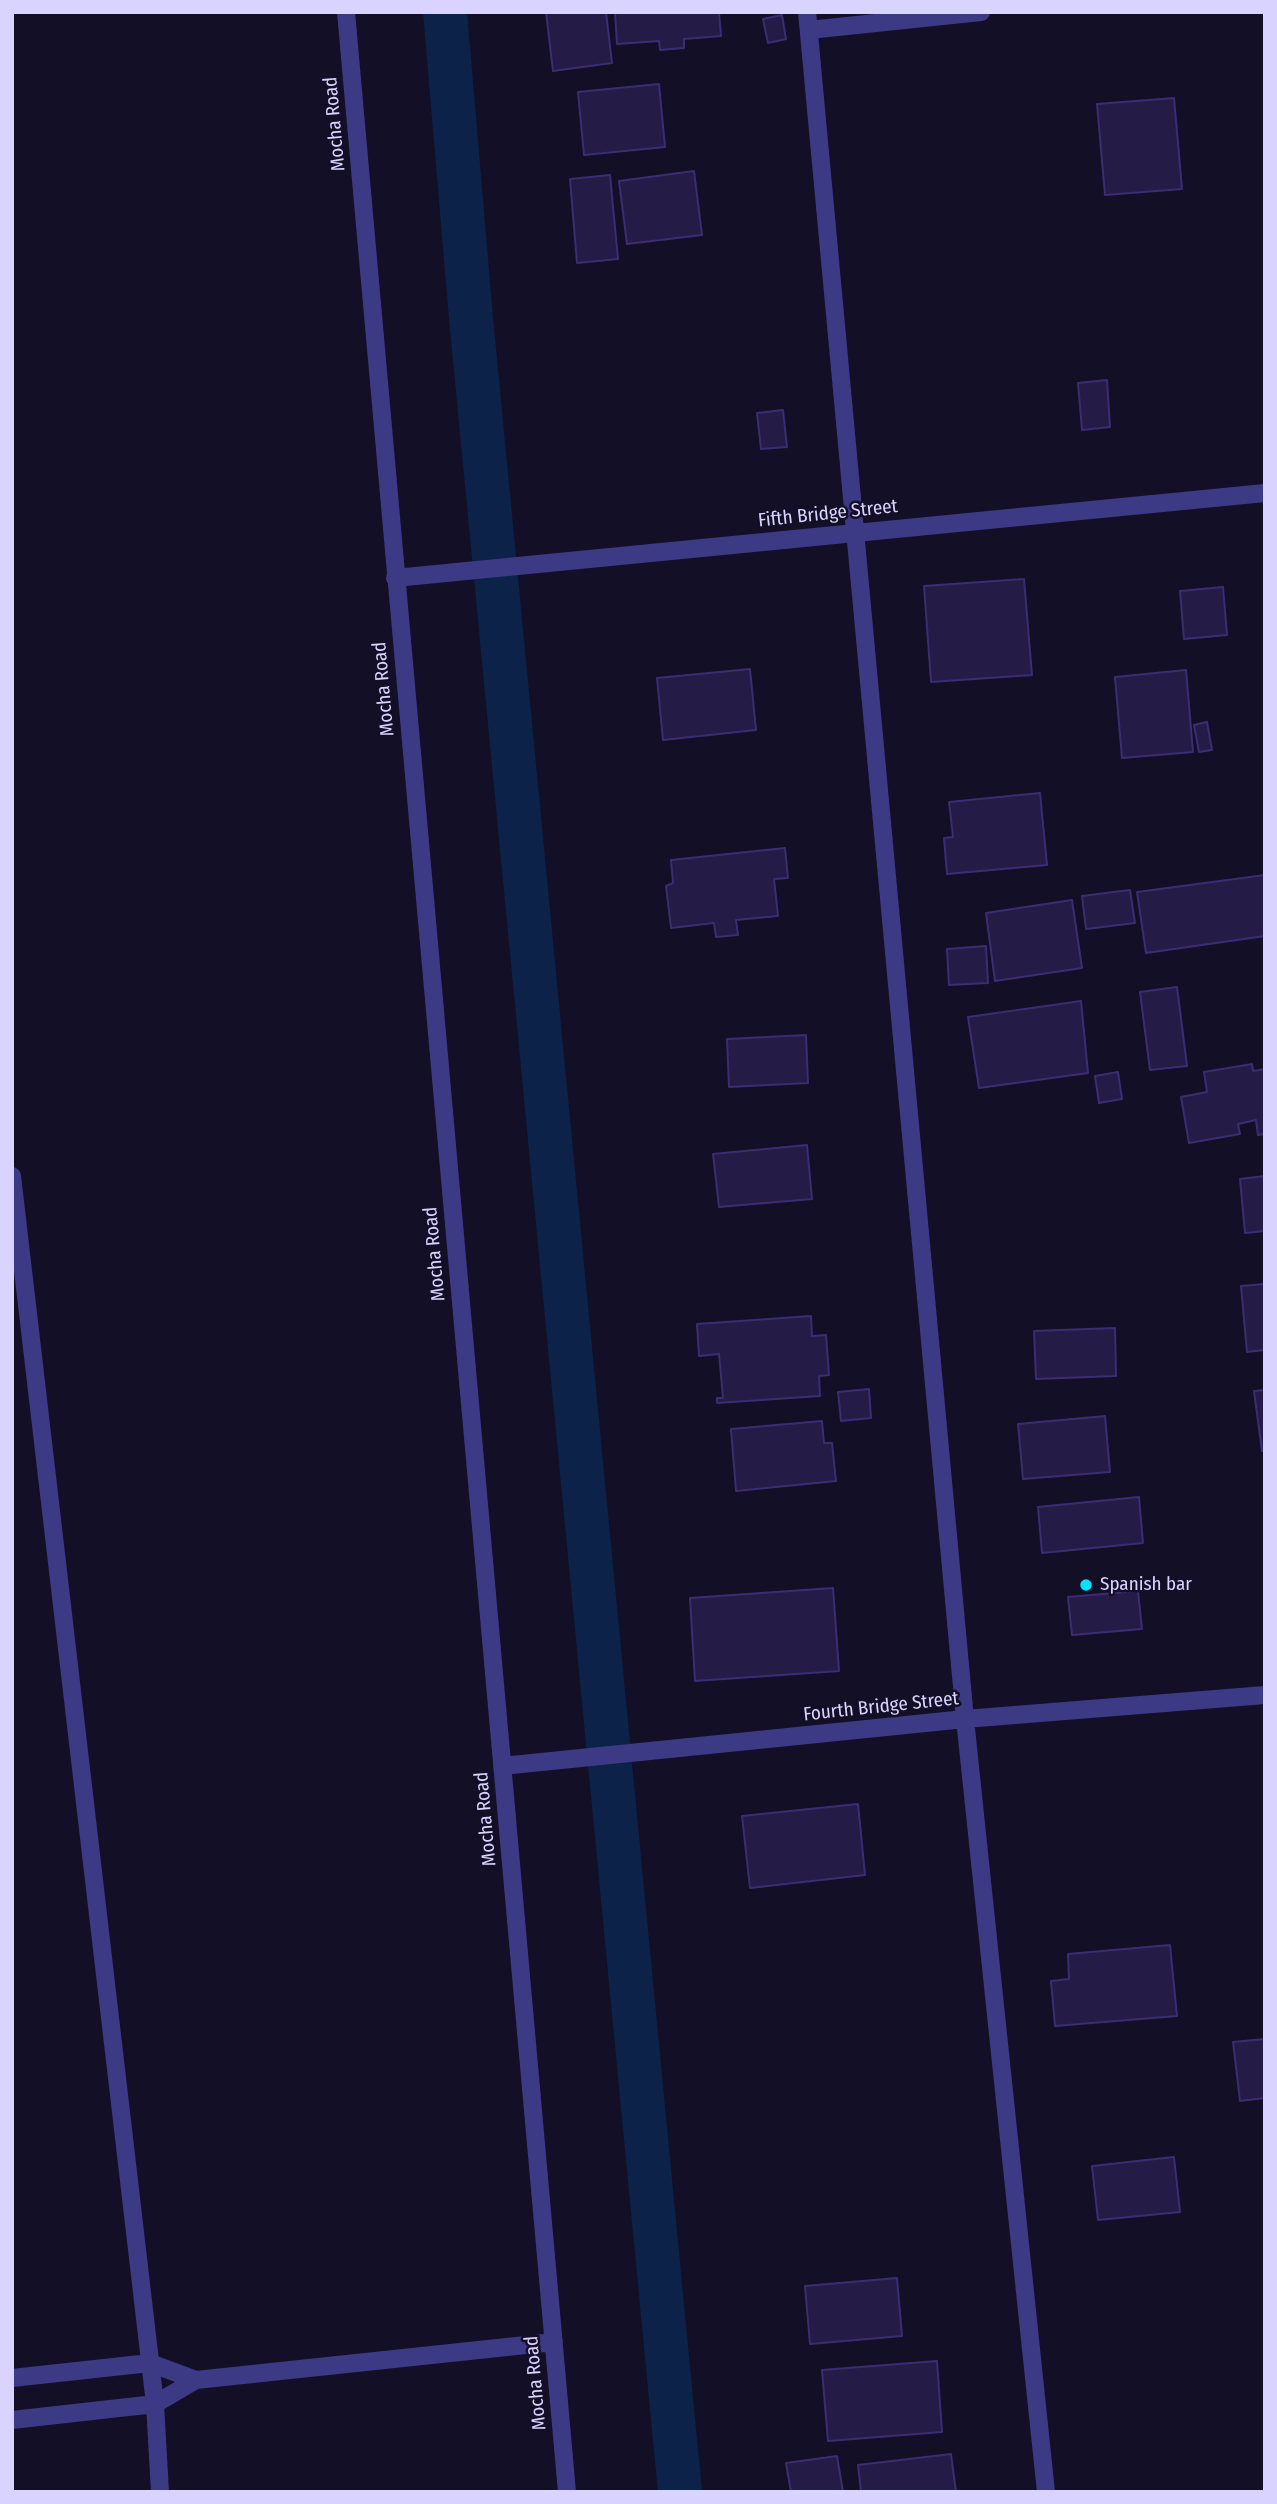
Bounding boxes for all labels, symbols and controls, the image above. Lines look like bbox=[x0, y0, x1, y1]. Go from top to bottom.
street label: Mocha Road bbox=[320, 76, 350, 172]
street label: Fifth Bridge Street bbox=[757, 495, 899, 533]
street label: Mocha Road bbox=[369, 641, 399, 737]
street label: Mocha Road bbox=[420, 1206, 450, 1302]
place label: Spanish bar bbox=[1100, 1574, 1192, 1596]
marker: Spanish bar bbox=[1078, 1577, 1094, 1593]
street label: Fourth Bridge Street bbox=[802, 1688, 960, 1726]
street label: Mocha Road bbox=[471, 1771, 501, 1867]
street label: Mocha Road bbox=[521, 2335, 551, 2431]

